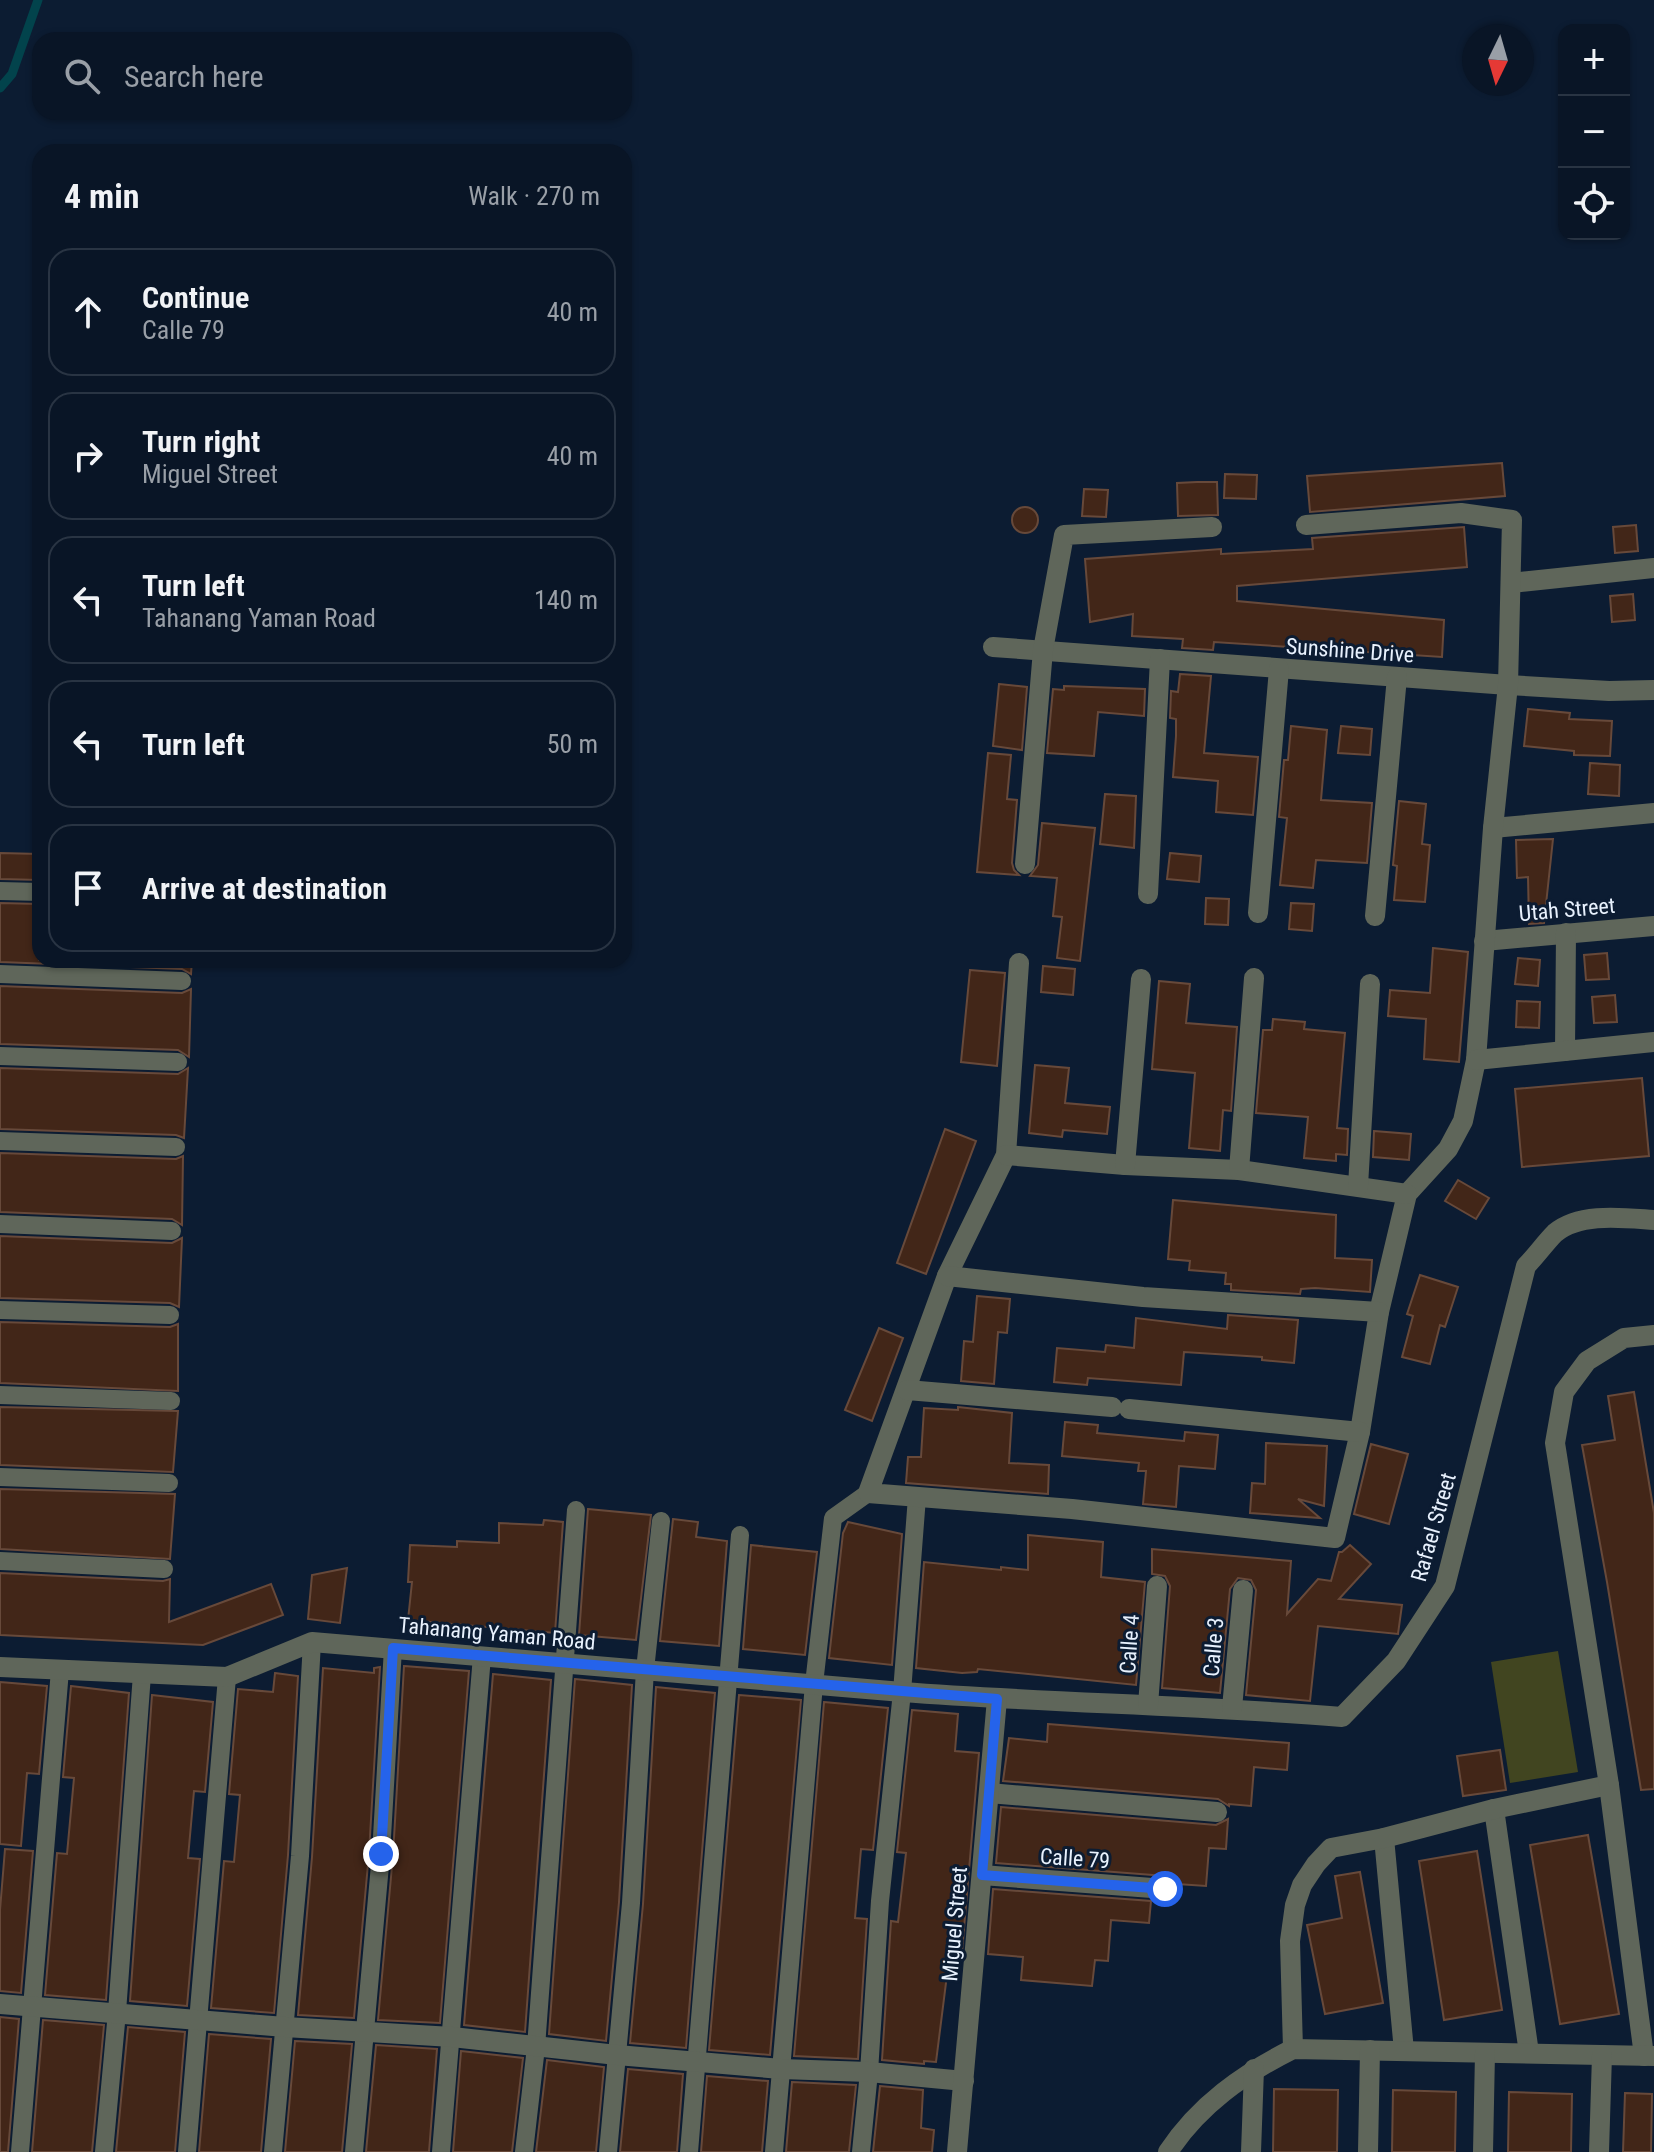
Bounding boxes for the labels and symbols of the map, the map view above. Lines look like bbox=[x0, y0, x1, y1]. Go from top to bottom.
north arrow bbox=[1462, 24, 1534, 96]
street label: Sunshine Drive bbox=[1285, 634, 1415, 667]
street label: Utah Street bbox=[1518, 893, 1616, 926]
street label: Rafael Street bbox=[1406, 1470, 1461, 1584]
street label: Tahanang Yaman Road bbox=[397, 1612, 597, 1655]
street label: Calle 4 bbox=[1115, 1613, 1144, 1675]
street label: Calle 3 bbox=[1198, 1616, 1229, 1678]
route end bbox=[363, 1836, 399, 1872]
street label: Calle 79 bbox=[1039, 1844, 1111, 1873]
street label: Miguel Street bbox=[937, 1866, 972, 1982]
route start bbox=[1147, 1871, 1183, 1907]

